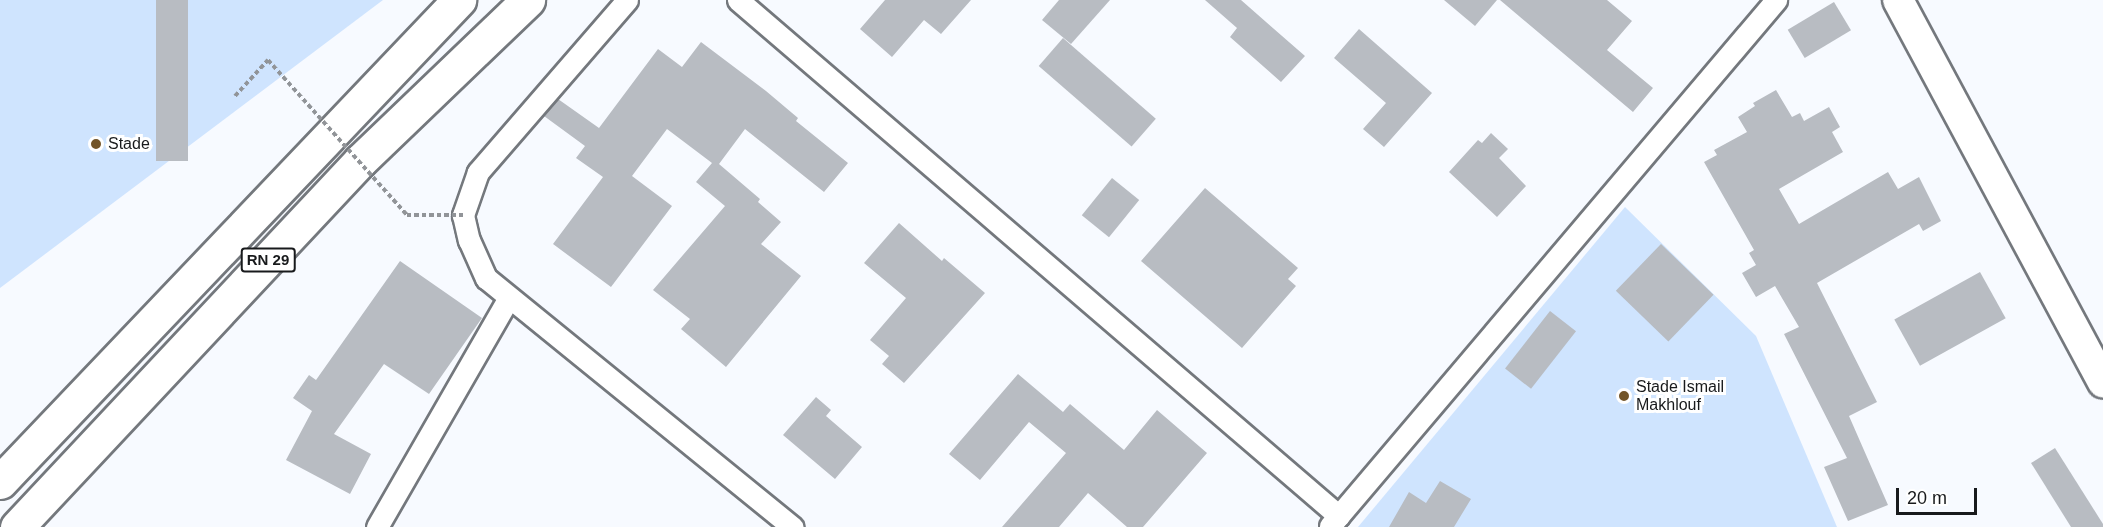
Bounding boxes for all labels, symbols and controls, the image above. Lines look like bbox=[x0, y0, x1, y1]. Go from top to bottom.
place label: Stade bbox=[108, 134, 150, 154]
marker: Stade bbox=[89, 137, 103, 151]
road number: RN 29 bbox=[240, 248, 296, 272]
place label: Stade Ismail Makhlouf bbox=[1636, 377, 1724, 415]
marker: Stade Ismail Makhlouf bbox=[1617, 389, 1631, 403]
scale bar bbox=[1899, 476, 1980, 514]
text: 20 m bbox=[1907, 488, 1947, 508]

